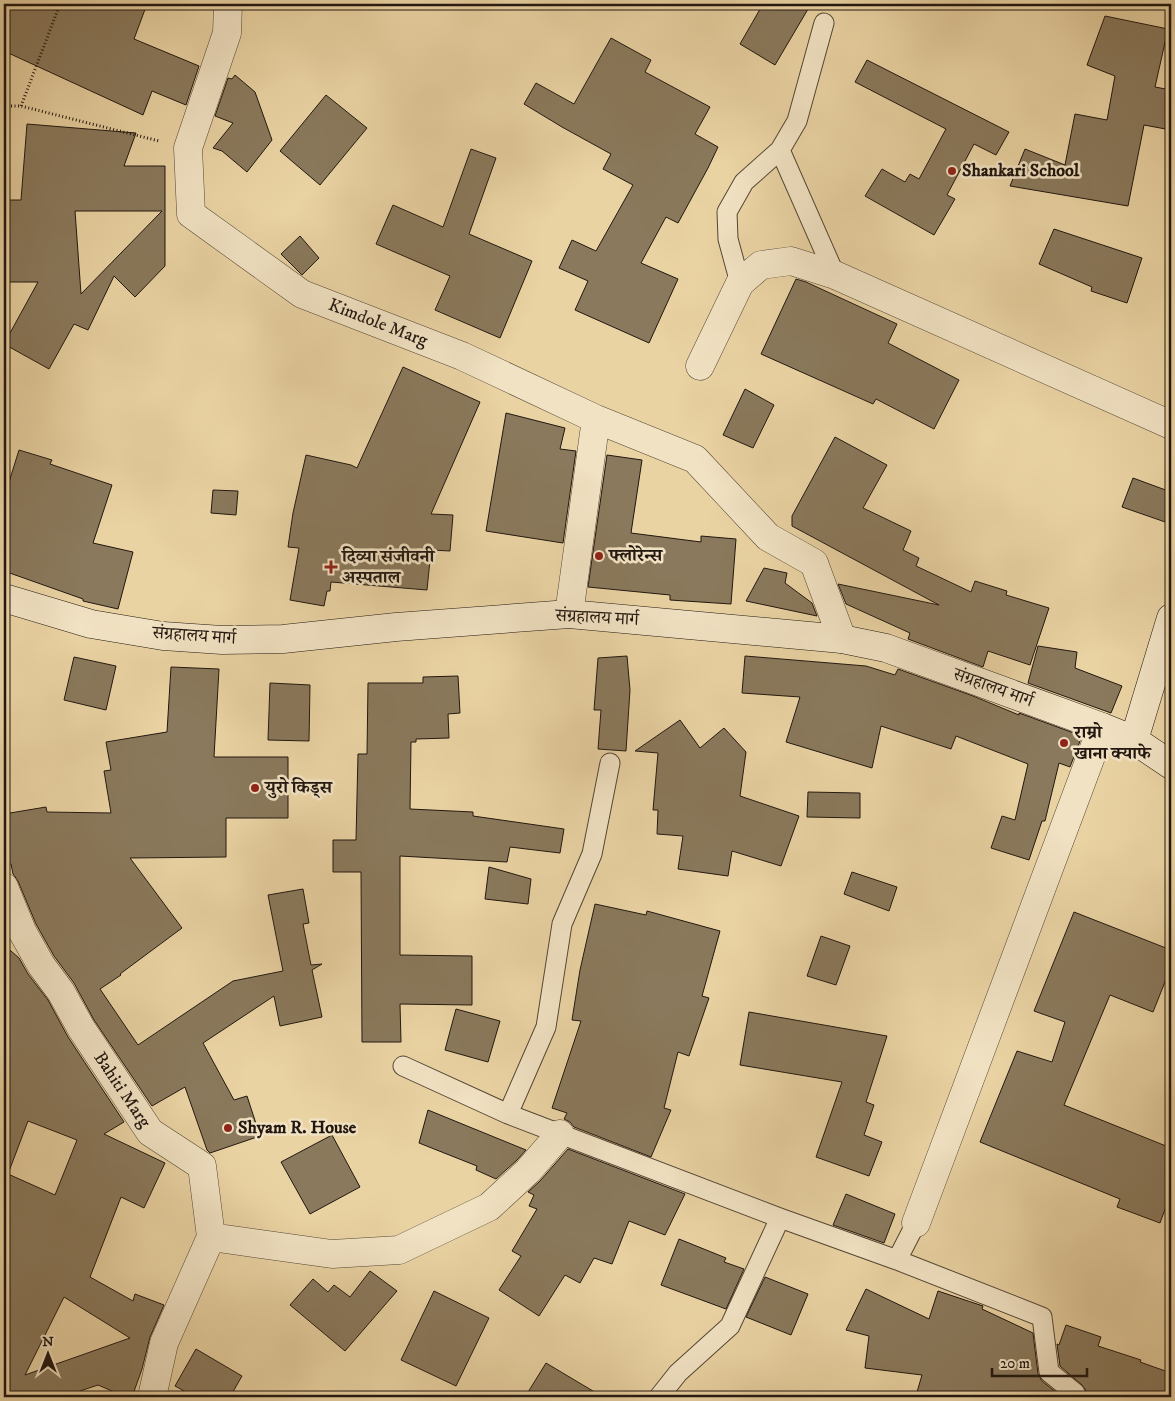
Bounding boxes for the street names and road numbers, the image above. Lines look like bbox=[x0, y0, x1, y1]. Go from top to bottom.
street label: Kimdole Marg bbox=[325, 294, 431, 352]
street label: संग्रहालय मार्ग bbox=[554, 605, 641, 631]
street label: संग्रहालय मार्ग bbox=[151, 622, 238, 650]
street label: संग्रहालय मार्ग bbox=[949, 663, 1037, 713]
street label: Bahiti Marg bbox=[89, 1048, 156, 1132]

